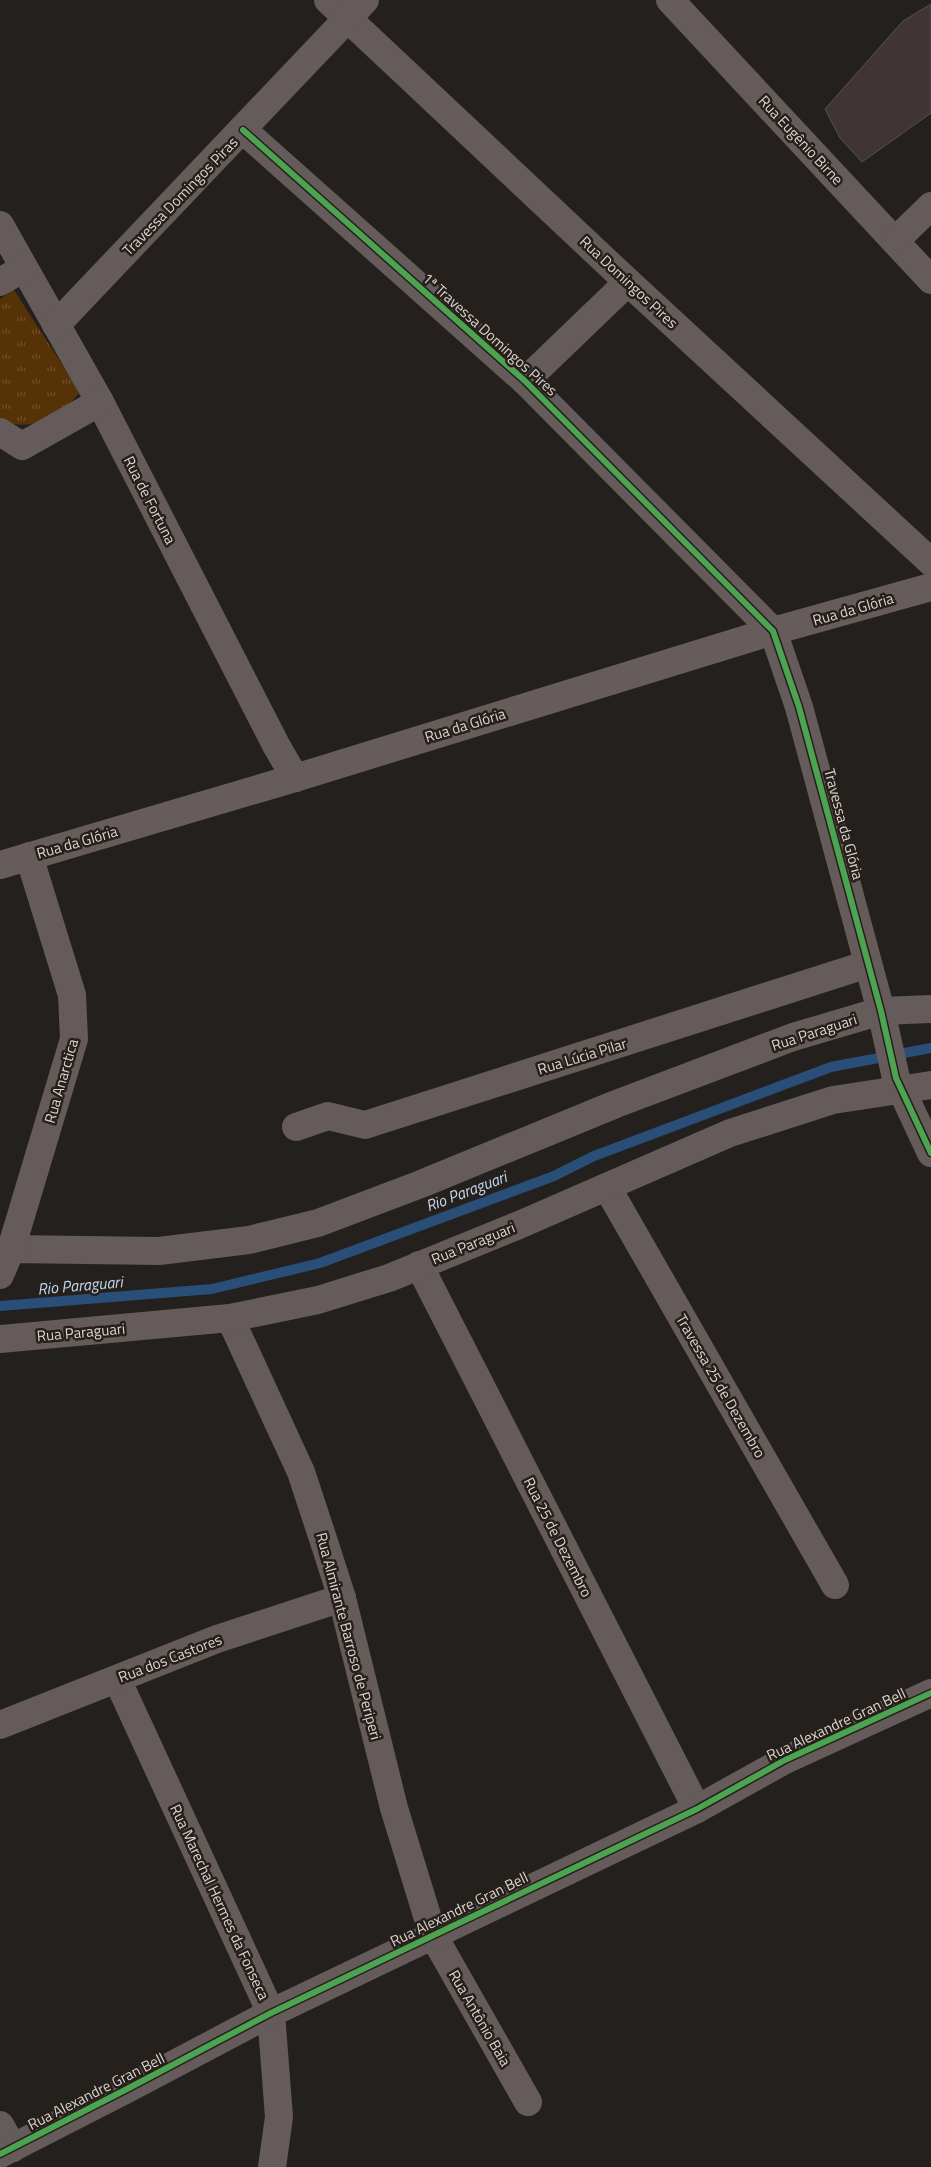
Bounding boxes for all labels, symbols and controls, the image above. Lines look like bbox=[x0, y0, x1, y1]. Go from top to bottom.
street label: Rua Eugênio Birne bbox=[753, 90, 849, 190]
street label: Travessa Domingos Piras bbox=[117, 131, 243, 261]
street label: Rua Domingos Pires bbox=[575, 230, 683, 334]
street label: 1ª Travessa Domingos Pires bbox=[417, 267, 563, 401]
street label: Rua de Fortuna bbox=[118, 452, 182, 549]
street label: Rua da Glória bbox=[810, 586, 897, 632]
street label: Rua da Glória bbox=[422, 702, 509, 748]
street label: Travessa da Glória bbox=[818, 766, 870, 883]
street label: Rua da Glória bbox=[34, 819, 121, 865]
street label: Rua Paraguari bbox=[768, 1007, 860, 1057]
street label: Rua Lúcia Pilar bbox=[535, 1032, 629, 1080]
street label: Rua Anarctica bbox=[38, 1036, 84, 1126]
water label: Rio Paraguari bbox=[422, 1164, 512, 1217]
street label: Rua Paraguari bbox=[428, 1216, 518, 1270]
water label: Rio Paraguari bbox=[37, 1269, 125, 1301]
street label: Travessa 25 de Dezembro bbox=[670, 1310, 772, 1462]
street label: Rua Paraguari bbox=[36, 1317, 126, 1347]
street label: Rua 25 de Dezembro bbox=[518, 1473, 598, 1601]
street label: Rua Almirante Barroso de Periperi bbox=[310, 1530, 388, 1742]
street label: Rua dos Castores bbox=[115, 1628, 225, 1688]
street label: Rua Alexandre Gran Bell bbox=[763, 1682, 909, 1766]
street label: Rua Marechal Hermes da Fonseca bbox=[164, 1800, 276, 2004]
street label: Rua Alexandre Gran Bell bbox=[386, 1866, 532, 1952]
street label: Rua Antônio Baia bbox=[443, 1965, 517, 2071]
street label: Rua Alexandre Gran Bell bbox=[23, 2046, 169, 2136]

